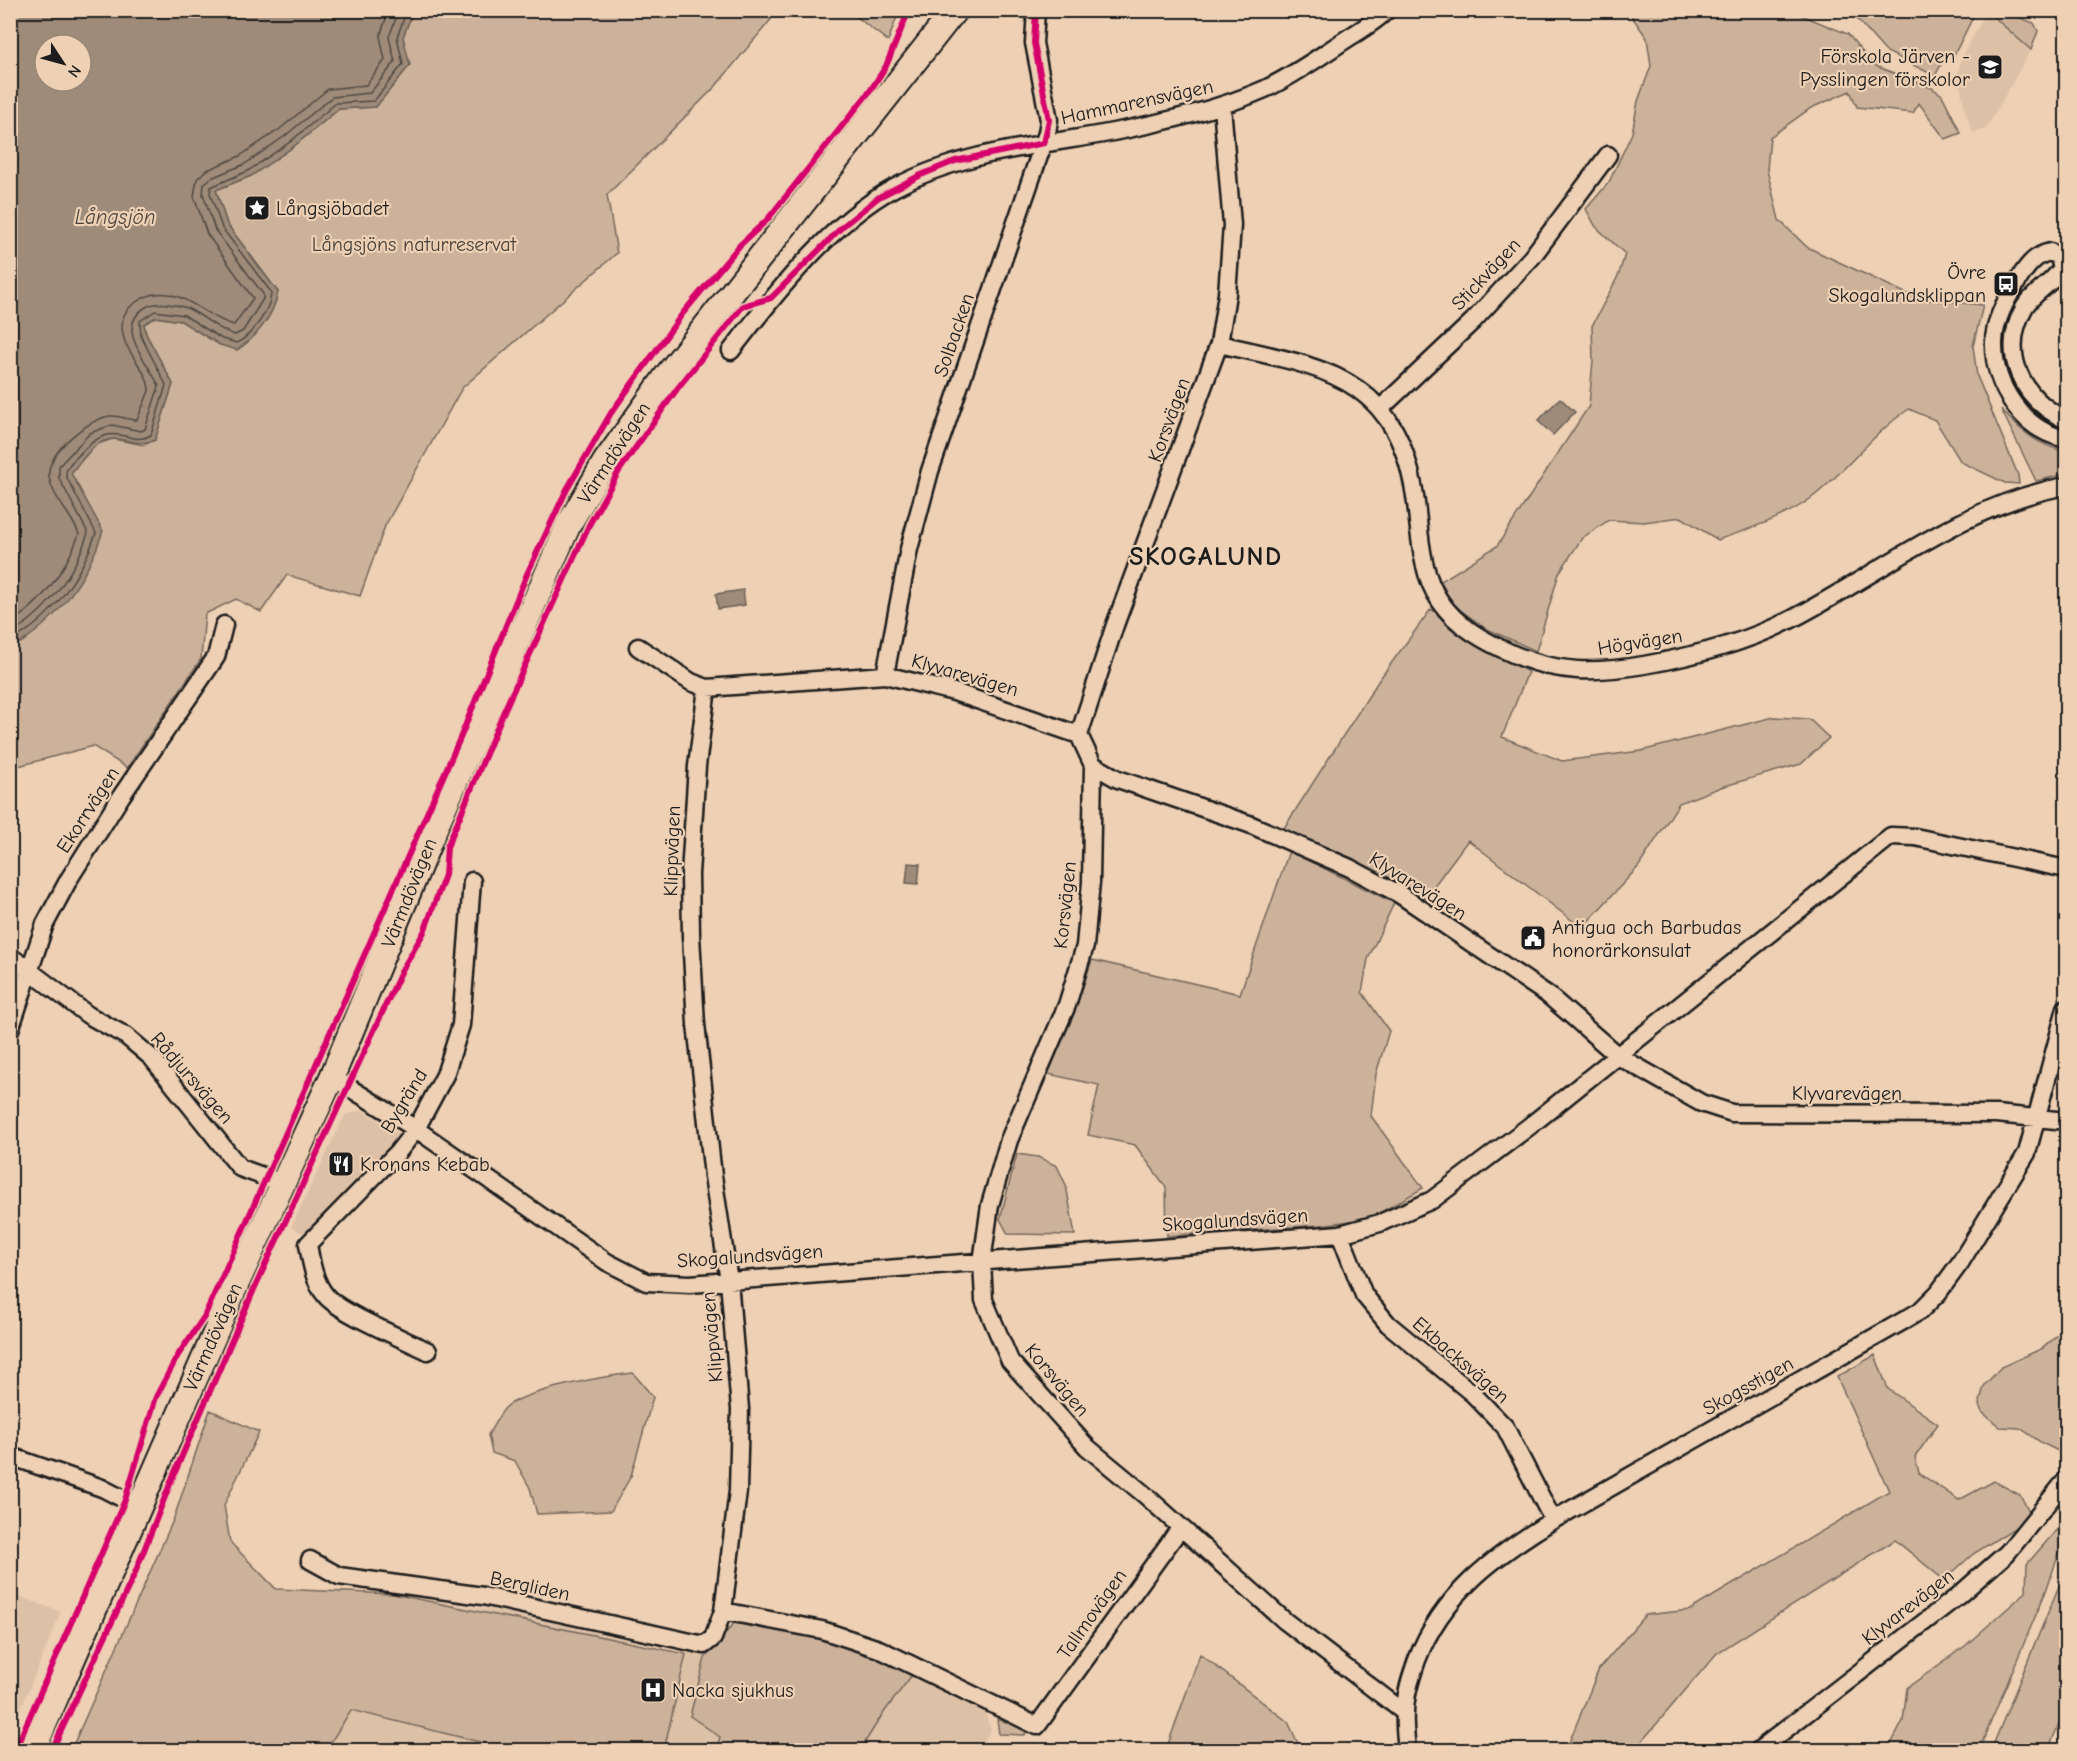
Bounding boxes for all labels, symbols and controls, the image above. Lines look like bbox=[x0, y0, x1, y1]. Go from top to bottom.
north arrow bbox=[33, 33, 93, 93]
place label: Förskola Järven - Pysslingen förskolor bbox=[1800, 45, 1970, 91]
school or university icon: Förskola Järven - Pysslingen förskolor bbox=[1975, 52, 2005, 82]
text: N bbox=[64, 62, 85, 81]
street label: Hammarensvägen bbox=[1059, 75, 1215, 129]
place icon: Långsjöbadet bbox=[242, 193, 272, 223]
place label: Långsjöbadet bbox=[276, 197, 390, 220]
water label: Långsjön bbox=[75, 205, 155, 229]
park label: Långsjöns naturreservat bbox=[312, 233, 517, 256]
street label: Stickvägen bbox=[1447, 233, 1525, 315]
place label: Övre Skogalundsklippan bbox=[1828, 261, 1986, 307]
bus stop icon: Övre Skogalundsklippan bbox=[1991, 269, 2021, 299]
street label: Solbacken bbox=[929, 290, 979, 380]
street label: Korsvägen bbox=[1143, 375, 1195, 465]
street label: Värmdövägen bbox=[573, 398, 655, 508]
district label: SKOGALUND bbox=[1129, 542, 1283, 572]
street label: Högvägen bbox=[1596, 624, 1684, 660]
street label: Klyvarevägen bbox=[909, 649, 1021, 701]
street label: Ekorrvägen bbox=[52, 763, 124, 857]
street label: Klippvägen bbox=[659, 805, 685, 897]
street label: Värmdövägen bbox=[377, 835, 441, 951]
street label: Klyvarevägen bbox=[1365, 847, 1471, 925]
street label: Korsvägen bbox=[1049, 860, 1081, 950]
place label: Antigua och Barbudas honorärkonsulat bbox=[1552, 916, 1741, 962]
public building icon: Antigua och Barbudas honorärkonsulat bbox=[1518, 923, 1548, 953]
street label: Rådjursvägen bbox=[146, 1028, 238, 1128]
street label: Bygränd bbox=[376, 1065, 432, 1137]
street label: Klyvarevägen bbox=[1792, 1082, 1902, 1105]
restaurant icon: Kronans Kebab bbox=[326, 1149, 356, 1179]
place label: Kronans Kebab bbox=[360, 1153, 490, 1176]
street label: Skogalundsvägen bbox=[1161, 1203, 1309, 1237]
street label: Skogalundsvägen bbox=[676, 1239, 824, 1273]
street label: Värmdövägen bbox=[179, 1279, 247, 1395]
street label: Klippvägen bbox=[697, 1291, 727, 1383]
street label: Ekbacksvägen bbox=[1408, 1312, 1514, 1408]
street label: Korsvägen bbox=[1020, 1339, 1094, 1421]
street label: Skogsstigen bbox=[1699, 1352, 1797, 1420]
street label: Klyvarevägen bbox=[1857, 1564, 1959, 1650]
street label: Tallmovägen bbox=[1053, 1565, 1131, 1663]
street label: Bergliden bbox=[488, 1566, 572, 1606]
hospital icon: Nacka sjukhus bbox=[638, 1675, 668, 1705]
place label: Nacka sjukhus bbox=[672, 1679, 794, 1702]

